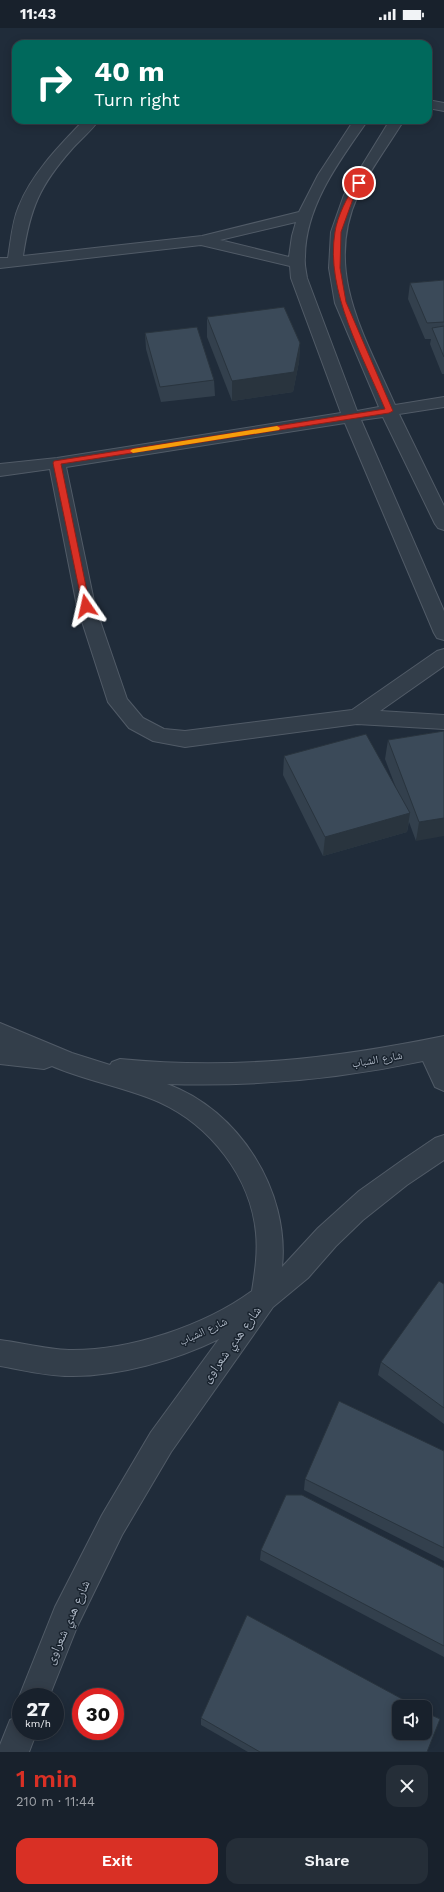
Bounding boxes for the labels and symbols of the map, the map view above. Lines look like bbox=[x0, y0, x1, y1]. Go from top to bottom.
pin bbox=[342, 166, 376, 200]
position arrow bbox=[65, 585, 107, 627]
street label: شارع الشباب bbox=[351, 1049, 404, 1070]
street label: شارع هدي شعراوى bbox=[199, 1303, 267, 1387]
street label: شارع الشباب bbox=[177, 1315, 229, 1348]
street label: شارع هدي شعراوى bbox=[42, 1578, 96, 1668]
speed limit sign: 30 bbox=[72, 1688, 124, 1740]

